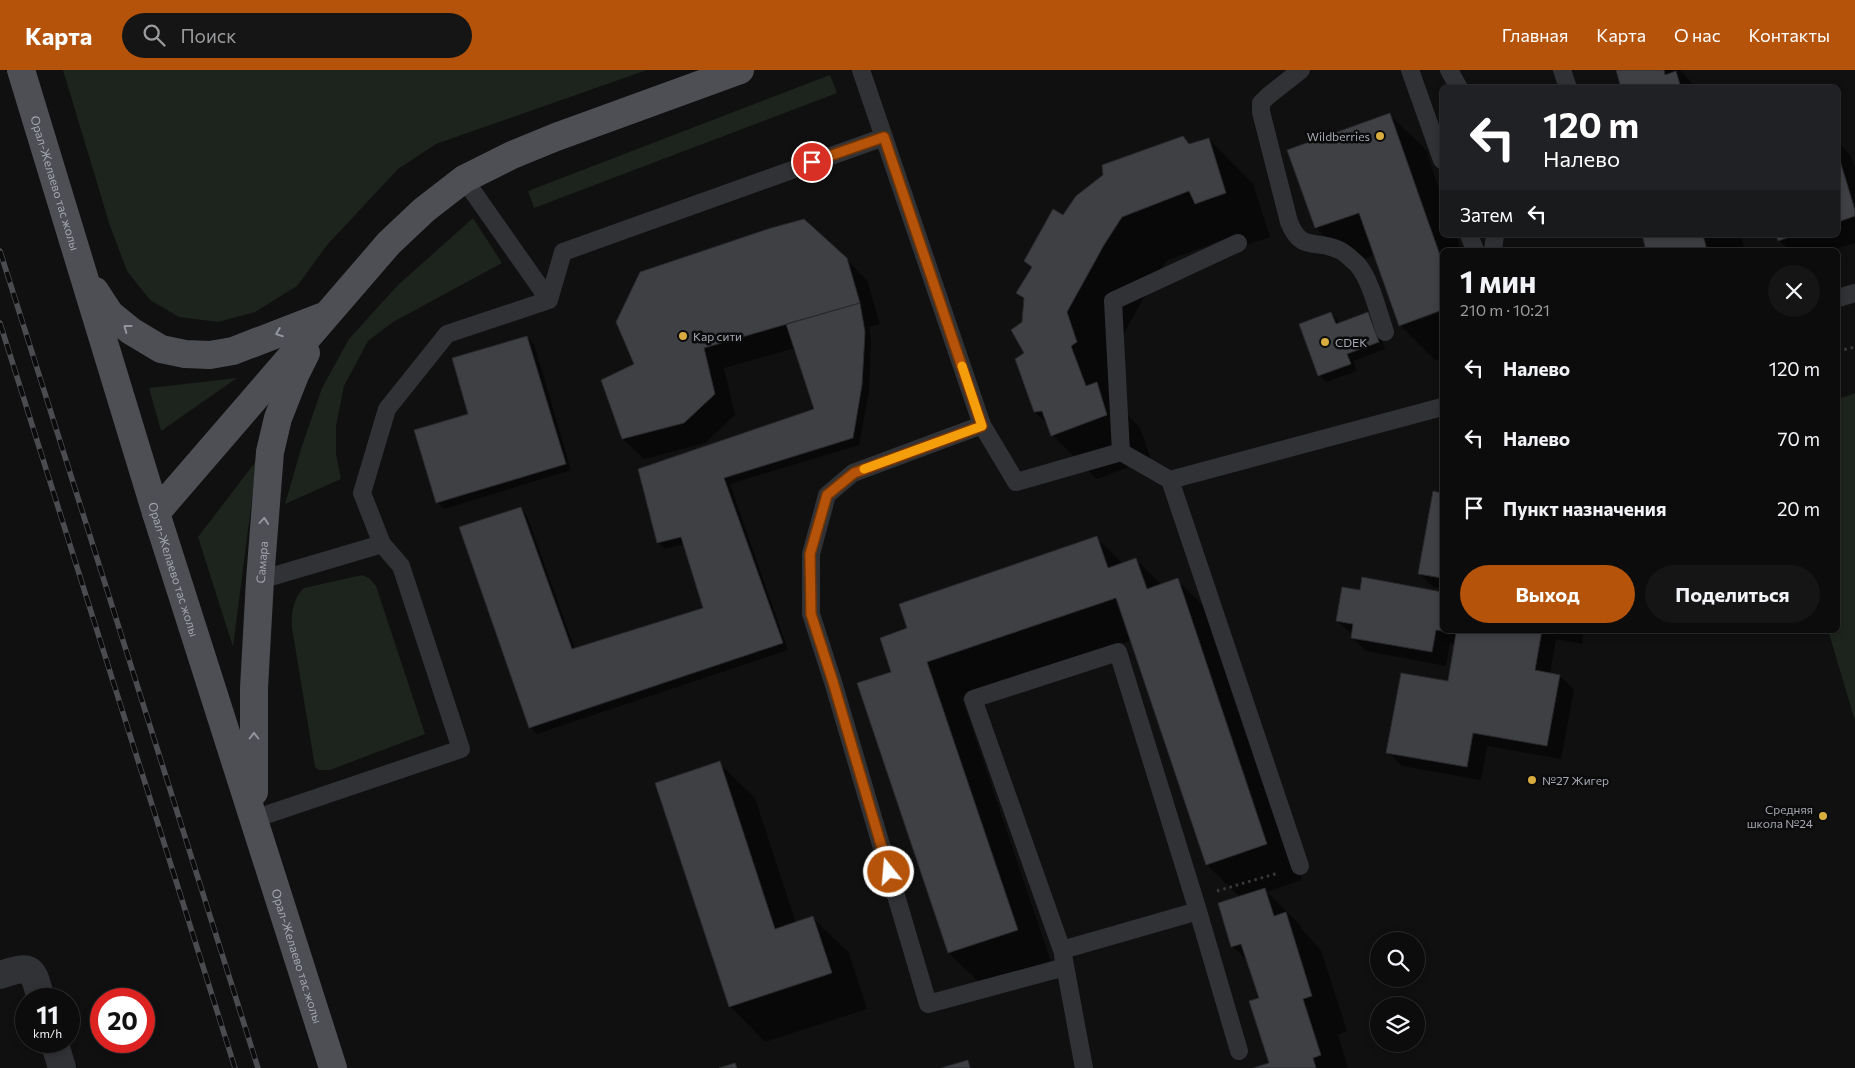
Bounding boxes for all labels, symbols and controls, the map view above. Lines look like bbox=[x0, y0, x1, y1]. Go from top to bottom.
search box bbox=[122, 13, 472, 58]
text: Карта bbox=[25, 21, 92, 50]
icon: search bbox=[140, 21, 168, 49]
text: Поиск bbox=[180, 24, 236, 47]
text: Главная bbox=[1502, 24, 1568, 46]
text: Карта bbox=[1596, 24, 1646, 46]
text: О нас bbox=[1674, 24, 1721, 46]
text: Контакты bbox=[1749, 24, 1830, 46]
text: 120 m bbox=[1543, 102, 1639, 145]
icon: left bbox=[1460, 105, 1525, 170]
street label: Орал-Желаево тас жолы bbox=[28, 114, 83, 252]
place label: Wildberries bbox=[1307, 129, 1370, 143]
marker: Wildberries bbox=[1374, 130, 1386, 142]
pin bbox=[791, 141, 833, 183]
text: Налево bbox=[1543, 145, 1620, 172]
icon: arrive bbox=[798, 148, 826, 176]
icon: left bbox=[1523, 200, 1551, 228]
text: Затем bbox=[1460, 203, 1513, 226]
text: 1 мин bbox=[1460, 262, 1536, 299]
button: close bbox=[1768, 265, 1820, 317]
text: 210 m · 10:21 bbox=[1460, 300, 1550, 319]
one-way arrow bbox=[124, 325, 133, 333]
one-way arrow bbox=[276, 327, 284, 337]
place label: Кар сити bbox=[693, 329, 742, 343]
marker: Кар сити bbox=[677, 330, 689, 342]
place label: CDEK bbox=[1335, 335, 1367, 349]
marker: CDEK bbox=[1319, 336, 1331, 348]
icon: left bbox=[1460, 354, 1488, 382]
text: Налево bbox=[1503, 357, 1570, 380]
text: 120 m bbox=[1769, 357, 1820, 380]
icon: left bbox=[1460, 424, 1488, 452]
text: Налево bbox=[1503, 427, 1570, 450]
text: 70 m bbox=[1777, 427, 1820, 450]
icon: arrive bbox=[1460, 494, 1488, 522]
text: Пункт назначения bbox=[1503, 497, 1666, 520]
text: 20 m bbox=[1777, 497, 1820, 520]
street label: Орал-Желаево тас жолы bbox=[146, 500, 202, 638]
one-way arrow bbox=[259, 517, 270, 525]
street label: Самара bbox=[253, 540, 270, 584]
button: Выход bbox=[1460, 565, 1635, 623]
button: Поделиться bbox=[1645, 565, 1820, 623]
one-way arrow bbox=[249, 731, 259, 739]
place label: №27 Жигер bbox=[1542, 773, 1609, 787]
marker: №27 Жигер bbox=[1526, 774, 1538, 786]
place label: Средняя школа №24 bbox=[1747, 802, 1813, 830]
marker: Средняя школа №24 bbox=[1817, 810, 1829, 822]
position arrow bbox=[862, 845, 914, 897]
street label: Орал-Желаево тас жолы bbox=[269, 887, 325, 1025]
map controls bbox=[1370, 932, 1425, 1052]
button: search bbox=[1370, 932, 1425, 987]
speed limit sign: 20 bbox=[90, 988, 155, 1053]
button: layers bbox=[1370, 997, 1425, 1052]
text: 11 bbox=[36, 999, 59, 1029]
text: km/h bbox=[33, 1026, 62, 1040]

